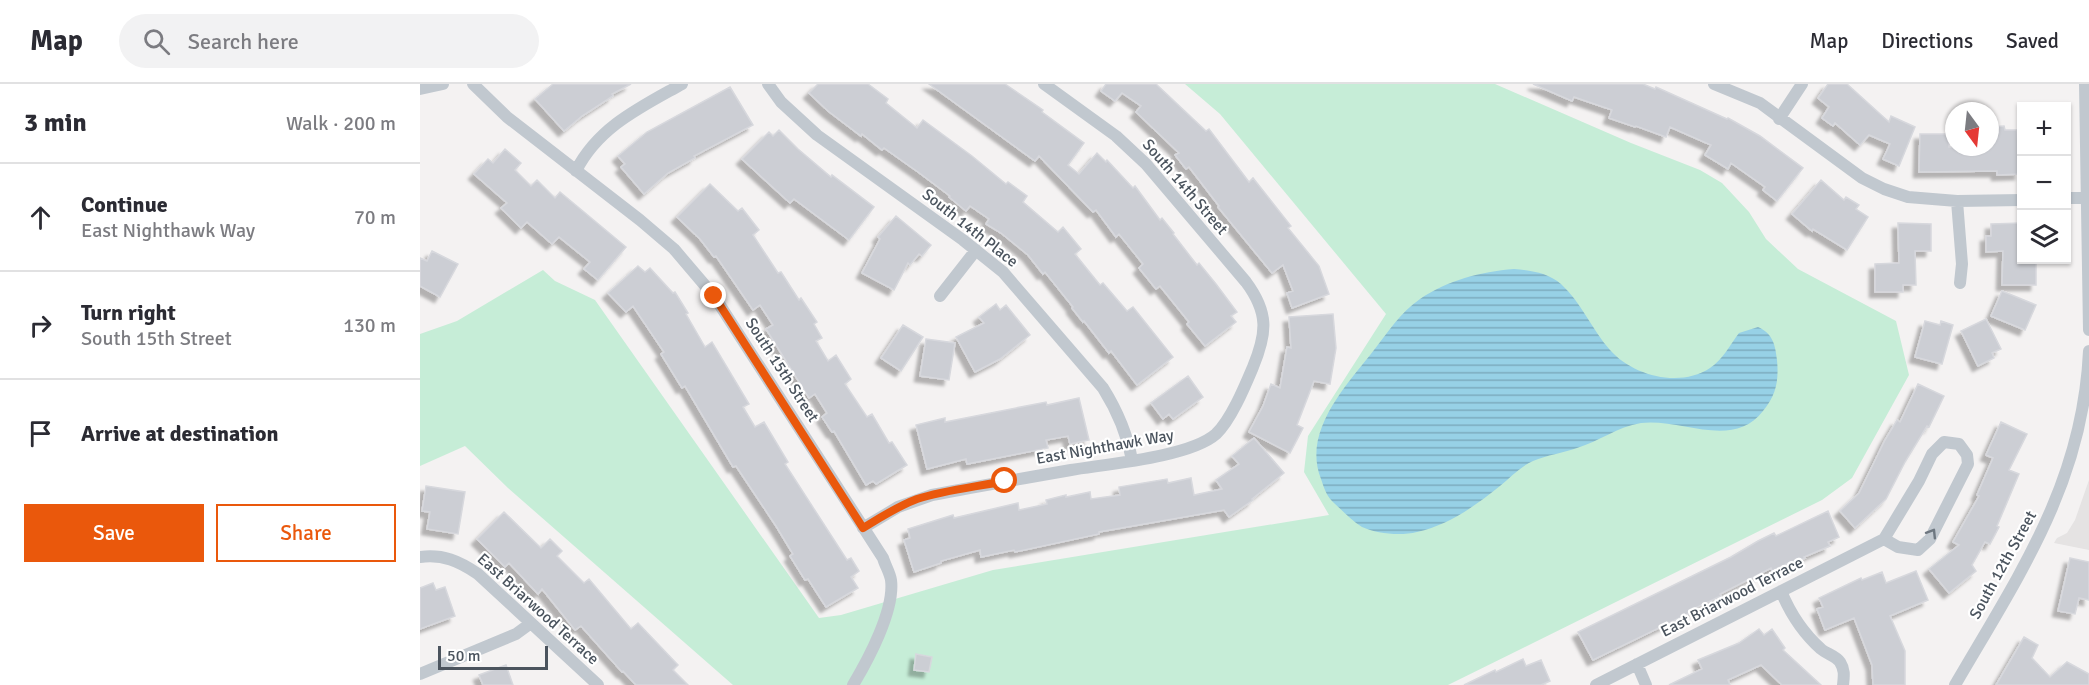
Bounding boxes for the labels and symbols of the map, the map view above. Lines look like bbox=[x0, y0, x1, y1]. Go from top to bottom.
north arrow bbox=[1945, 102, 1999, 156]
street label: South 14th Street bbox=[1138, 135, 1232, 239]
street label: South 14th Place bbox=[918, 184, 1022, 272]
route end bbox=[700, 282, 726, 308]
street label: South 15th Street bbox=[741, 314, 823, 426]
street label: East Nighthawk Way bbox=[1035, 425, 1176, 469]
route start bbox=[991, 467, 1017, 493]
street label: South 12th Street bbox=[1965, 507, 2041, 623]
one-way arrow bbox=[1925, 529, 1937, 539]
street label: East Briarwood Terrace bbox=[473, 549, 603, 669]
street label: East Briarwood Terrace bbox=[1657, 552, 1807, 642]
scale bar bbox=[438, 643, 548, 670]

